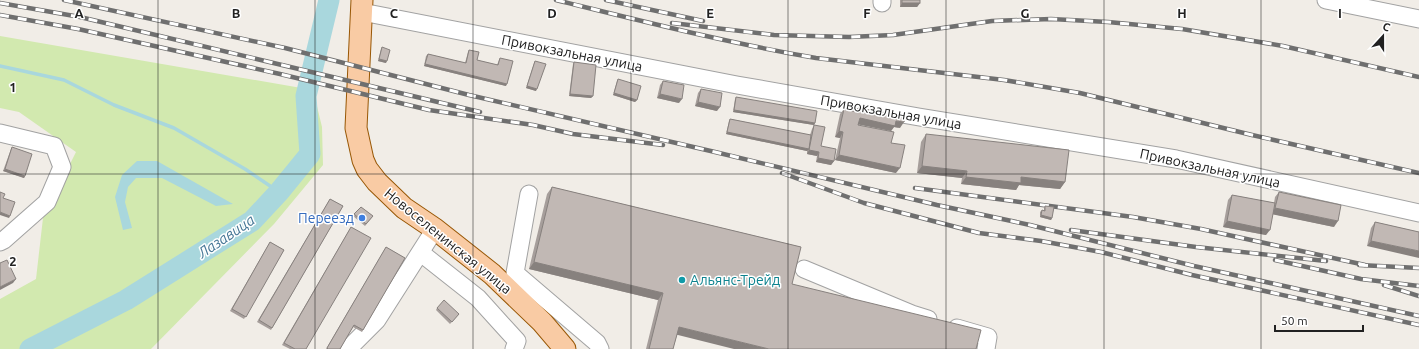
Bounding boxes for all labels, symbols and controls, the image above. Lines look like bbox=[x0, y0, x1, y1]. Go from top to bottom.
text: A bbox=[74, 6, 84, 20]
text: B bbox=[232, 6, 241, 20]
text: C bbox=[390, 6, 399, 20]
text: D bbox=[547, 6, 557, 20]
text: E bbox=[706, 6, 714, 20]
text: F bbox=[863, 6, 871, 20]
text: G bbox=[1021, 6, 1030, 20]
text: H bbox=[1177, 6, 1187, 20]
text: I bbox=[1338, 6, 1342, 20]
north arrow bbox=[1363, 16, 1403, 56]
text: С bbox=[1381, 20, 1392, 34]
street label: Привокзальная улица bbox=[500, 31, 644, 75]
text: 1 bbox=[9, 80, 17, 94]
street label: Привокзальная улица bbox=[819, 92, 963, 132]
street label: Привокзальная улица bbox=[1138, 145, 1282, 191]
street label: Новоселенинская улица bbox=[381, 185, 515, 297]
place label: Переезд bbox=[298, 210, 354, 226]
water label: Лазавица bbox=[193, 211, 258, 262]
marker: Переезд bbox=[357, 213, 367, 223]
text: 2 bbox=[9, 254, 17, 268]
place label: Альянс-Трейд bbox=[690, 272, 780, 288]
marker: Альянс-Трейд bbox=[677, 275, 687, 285]
scale bar bbox=[1275, 307, 1363, 333]
text: 50 m bbox=[1281, 314, 1308, 327]

